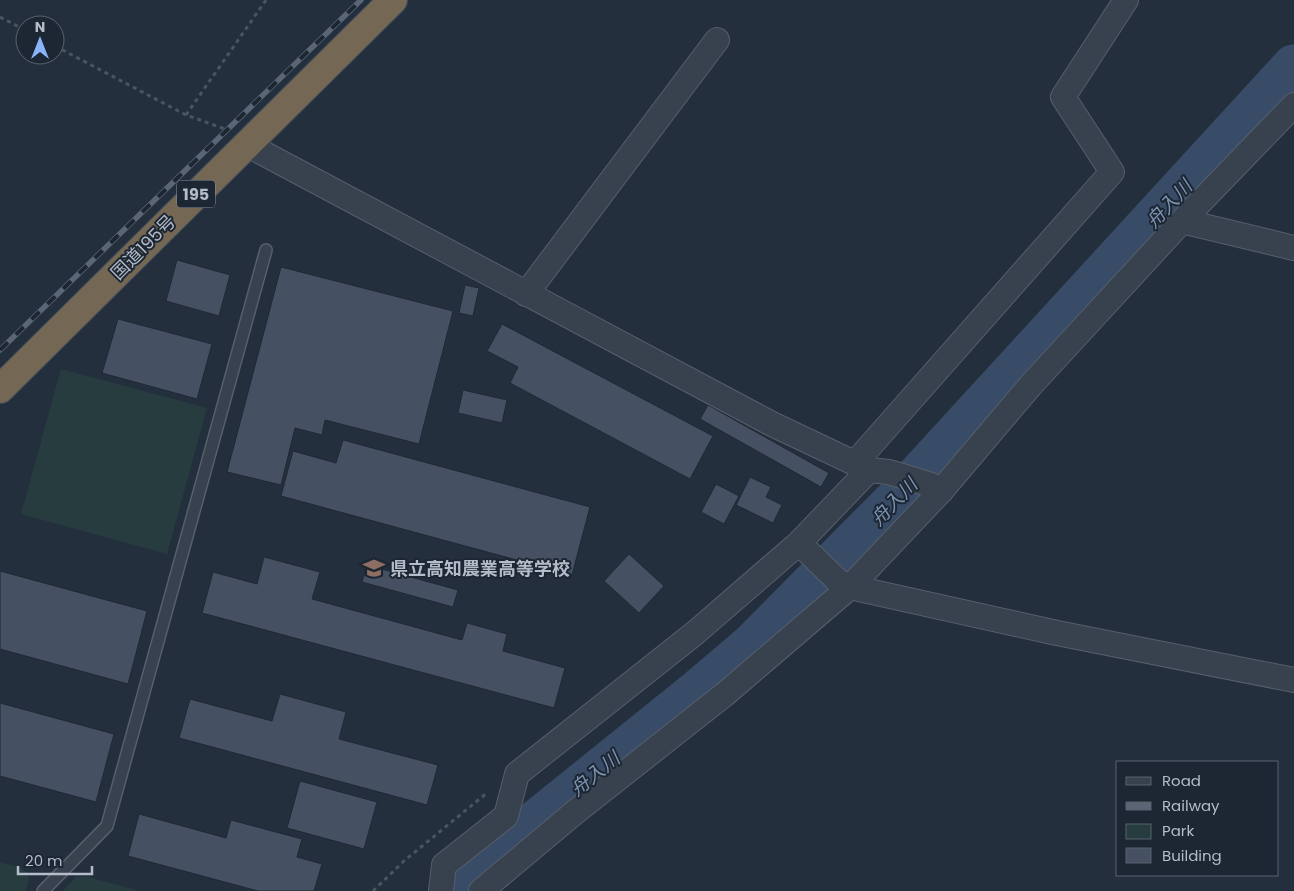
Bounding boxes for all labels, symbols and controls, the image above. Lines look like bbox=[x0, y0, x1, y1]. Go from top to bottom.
north arrow bbox=[15, 15, 65, 65]
text: N bbox=[35, 17, 45, 37]
water label: 舟入川 bbox=[1140, 172, 1200, 234]
road number: 195 bbox=[177, 180, 215, 208]
street label: 国道195号 bbox=[105, 209, 181, 285]
water label: 舟入川 bbox=[864, 471, 925, 532]
school or university icon: 県立高知農業高等学校 bbox=[361, 555, 387, 581]
place label: 県立高知農業高等学校 bbox=[390, 556, 570, 581]
water label: 舟入川 bbox=[564, 744, 627, 802]
legend bbox=[1116, 761, 1279, 876]
text: Road bbox=[1162, 770, 1201, 791]
text: Railway bbox=[1162, 795, 1220, 816]
text: Park bbox=[1162, 820, 1194, 841]
scale bar bbox=[18, 844, 91, 876]
text: Building bbox=[1162, 845, 1222, 866]
text: 20 m bbox=[25, 850, 63, 871]

